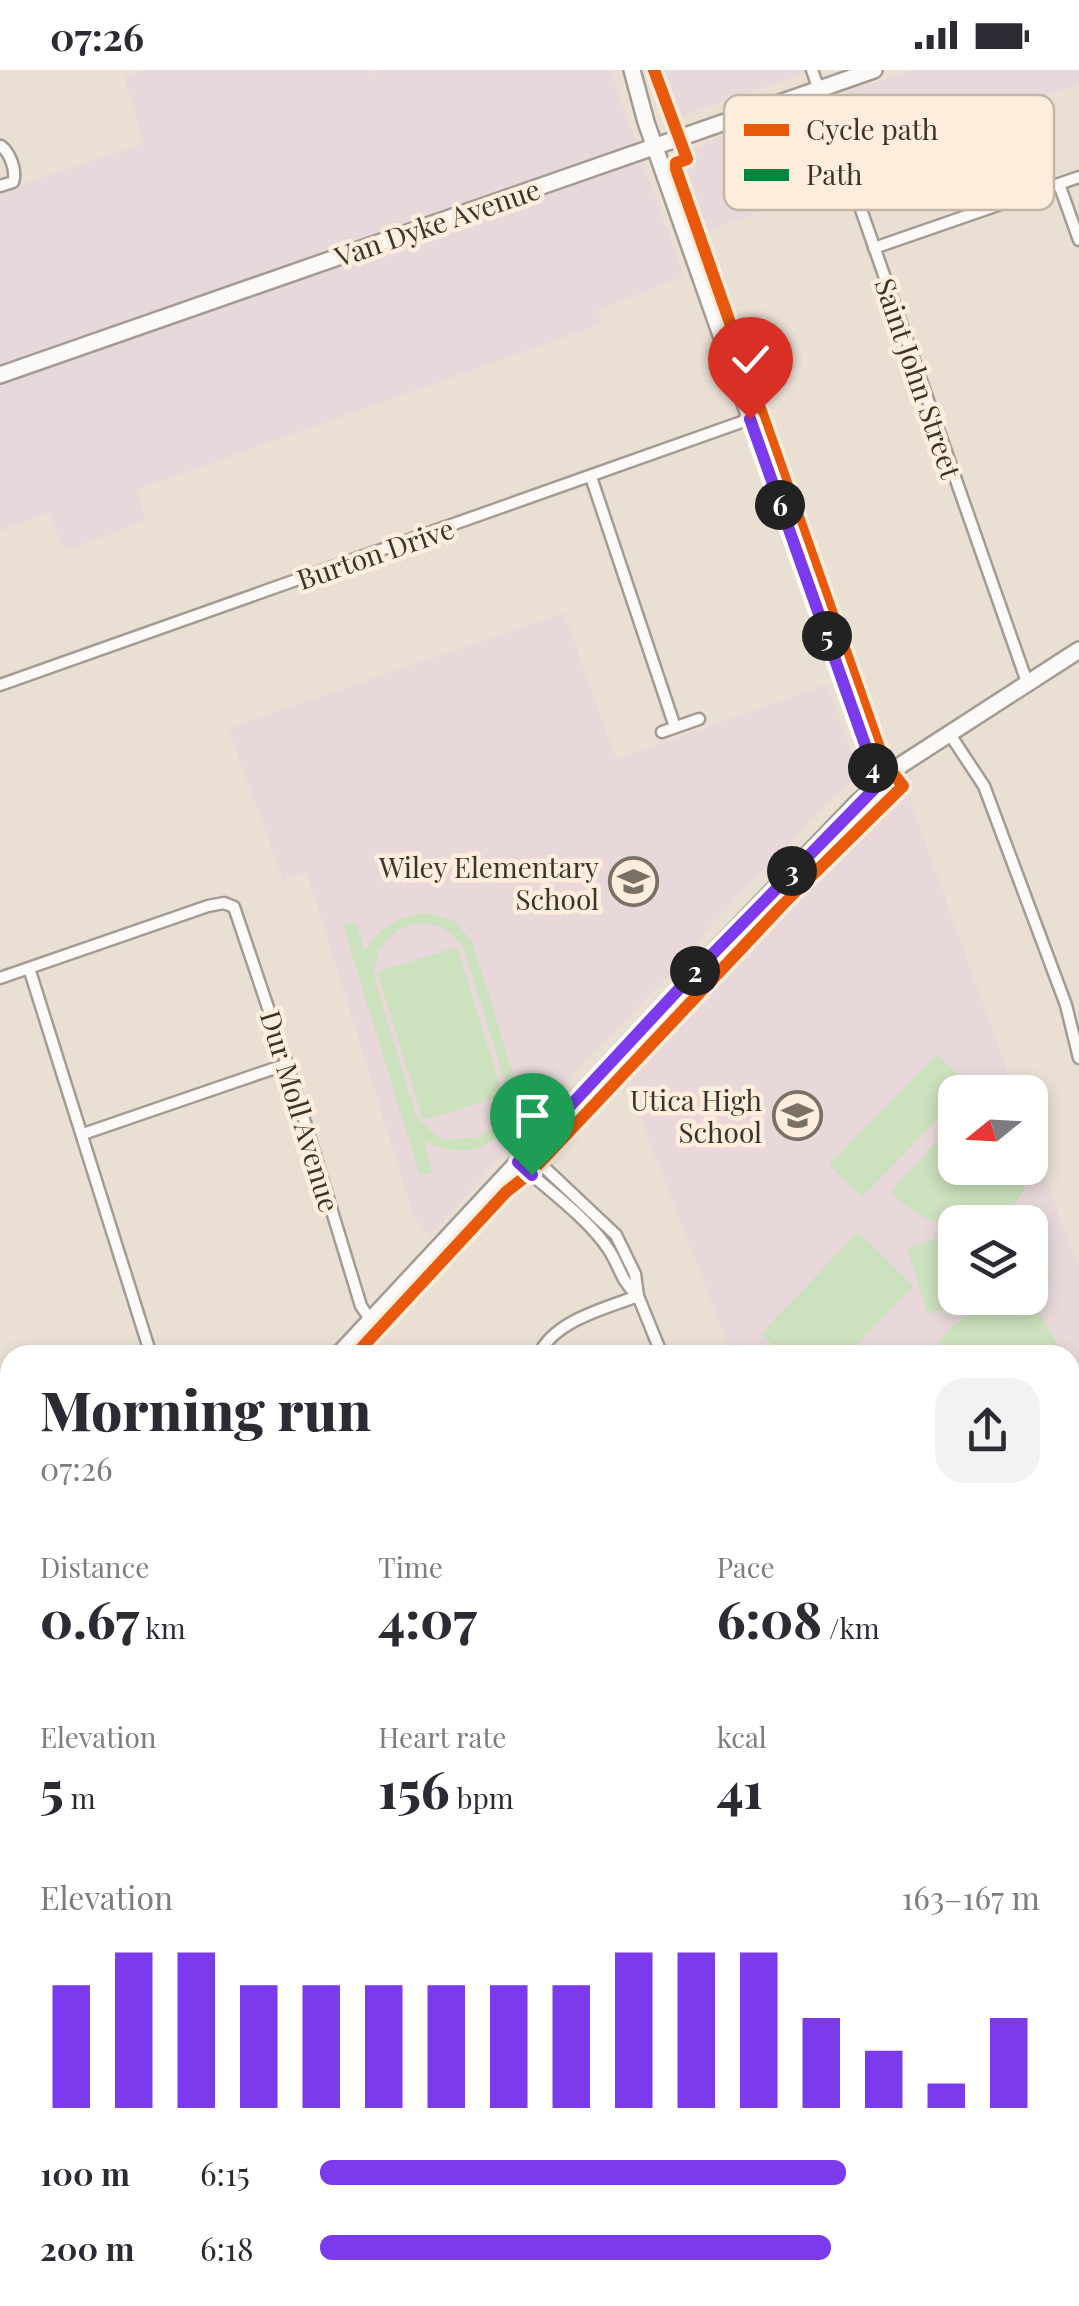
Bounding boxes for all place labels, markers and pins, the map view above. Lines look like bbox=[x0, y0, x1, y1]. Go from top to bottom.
pin bbox=[708, 317, 793, 420]
pin: 6 bbox=[755, 480, 805, 530]
pin: 5 bbox=[802, 611, 852, 661]
pin: 4 bbox=[848, 743, 898, 793]
pin: 3 bbox=[767, 846, 817, 896]
place label: Wiley Elementary School bbox=[378, 848, 599, 917]
school or university icon: Wiley Elementary School bbox=[608, 856, 660, 908]
pin: 2 bbox=[670, 946, 720, 996]
pin bbox=[490, 1073, 575, 1176]
place label: Utica High School bbox=[630, 1081, 763, 1150]
school or university icon: Utica High School bbox=[771, 1089, 823, 1141]

